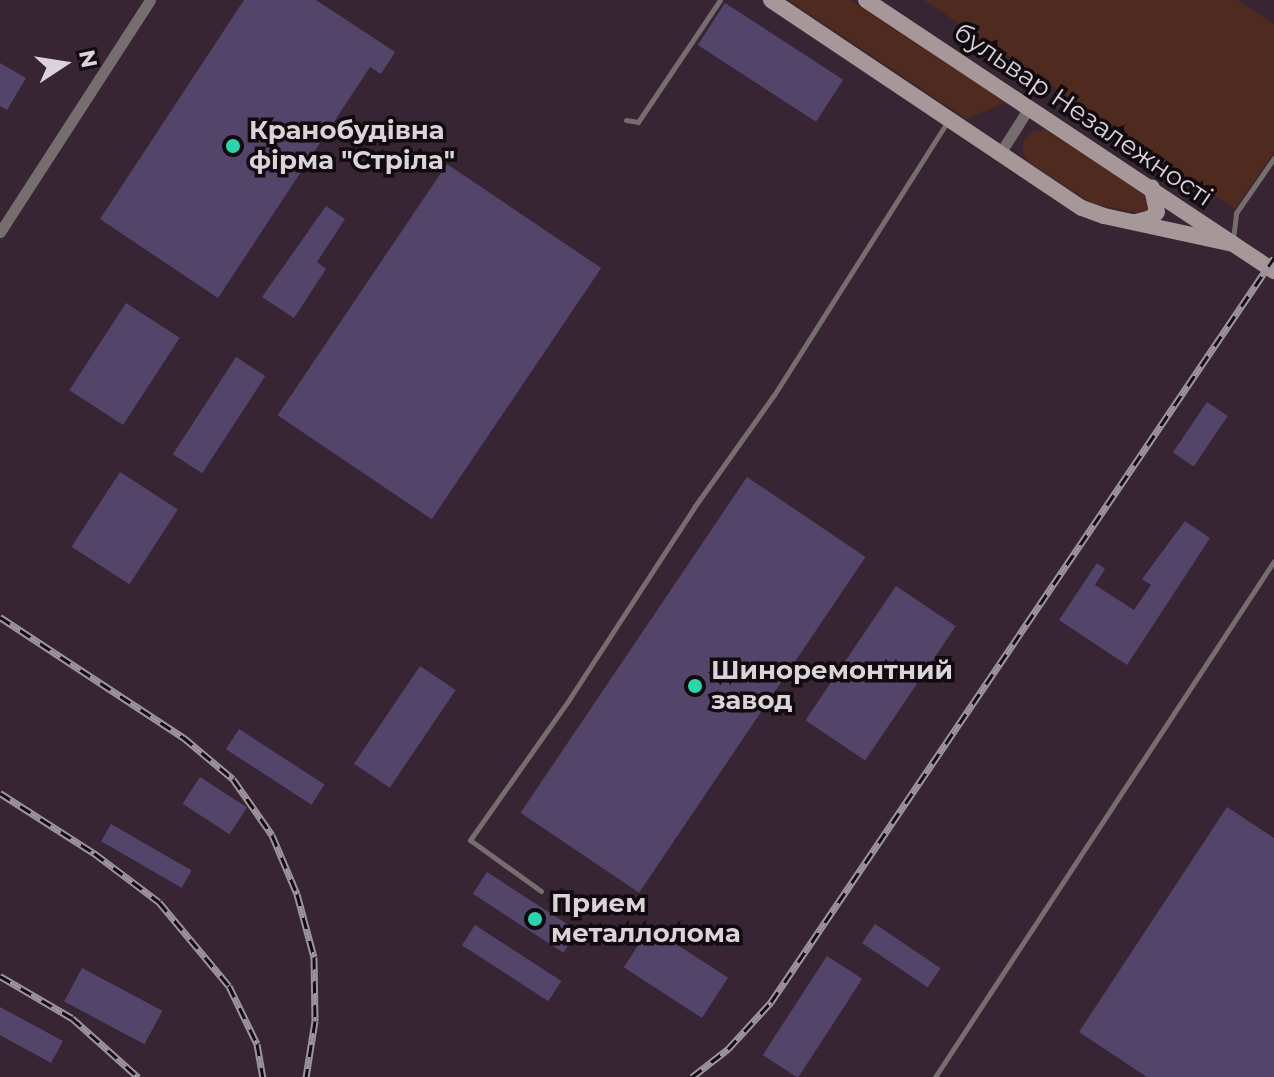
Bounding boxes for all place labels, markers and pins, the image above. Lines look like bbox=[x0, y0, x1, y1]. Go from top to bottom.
place label: Кранобудівна фірма "Стріла" bbox=[249, 115, 455, 176]
marker: Кранобудівна фірма "Стріла" bbox=[224, 137, 242, 155]
place label: Шиноремонтний завод bbox=[711, 655, 953, 716]
marker: Шиноремонтний завод bbox=[686, 677, 704, 695]
place label: Прием металлолома bbox=[551, 888, 741, 950]
marker: Прием металлолома bbox=[526, 910, 544, 928]

